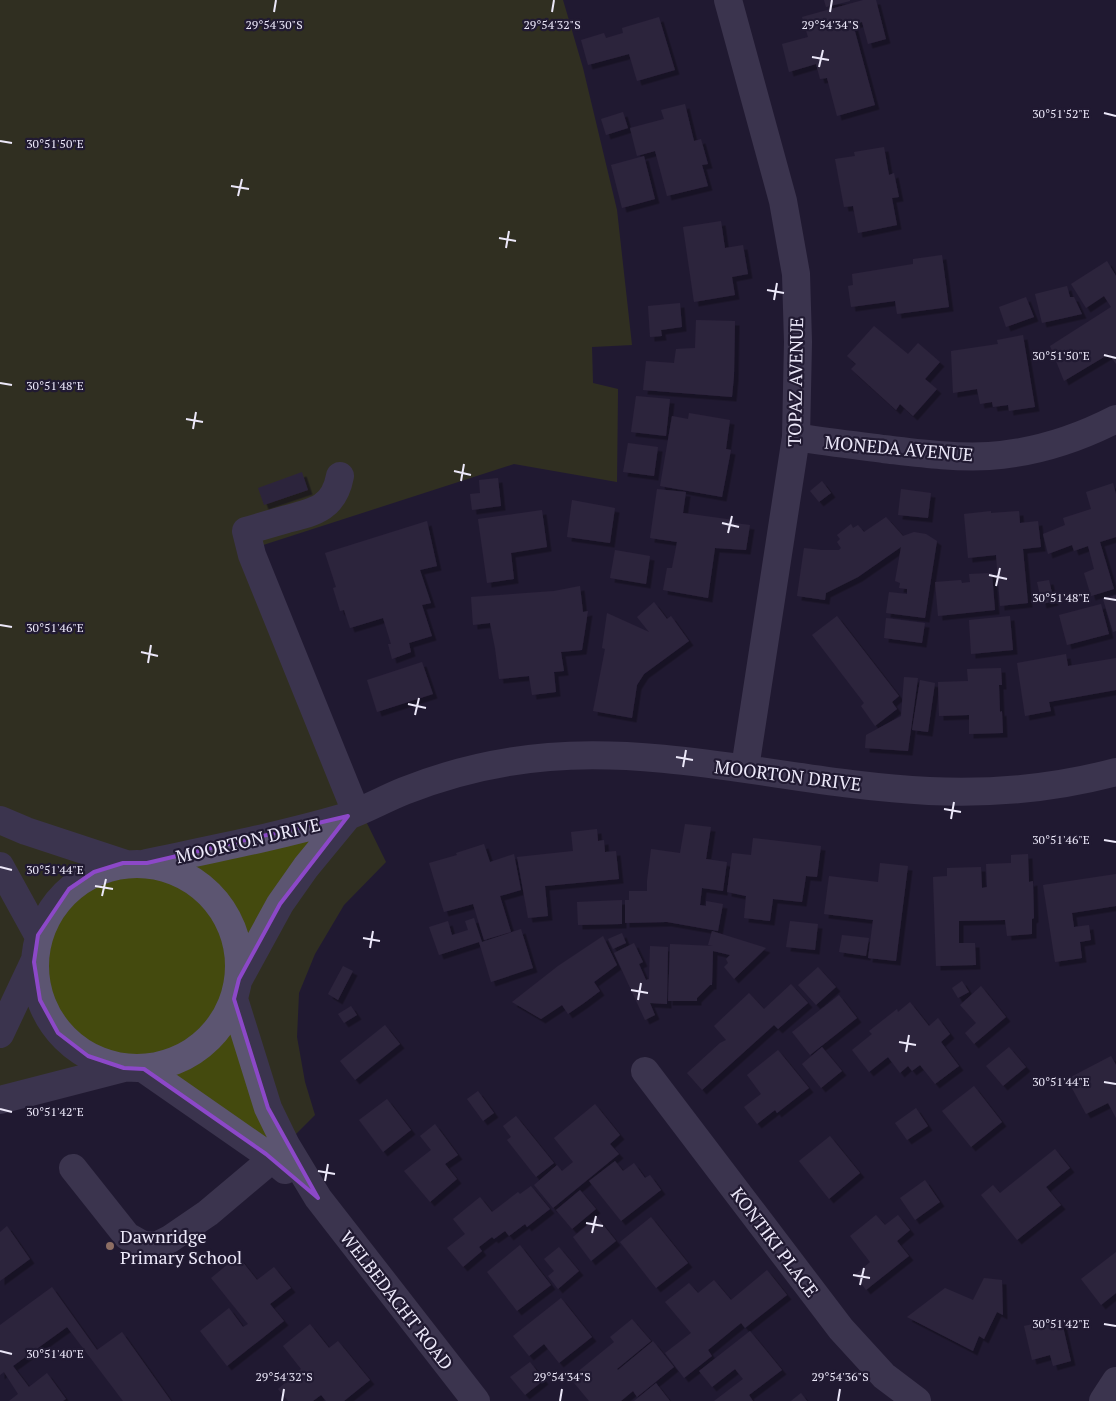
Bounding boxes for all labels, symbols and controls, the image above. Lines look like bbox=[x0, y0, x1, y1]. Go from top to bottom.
text: 29°54'30"S bbox=[245, 17, 303, 32]
text: 29°54'32"S bbox=[523, 17, 581, 32]
text: 29°54'34"S bbox=[801, 17, 859, 32]
text: 30°51'52"E bbox=[1032, 106, 1090, 121]
text: 30°51'50"E bbox=[26, 136, 84, 151]
street label: TOPAZ AVENUE bbox=[782, 317, 808, 447]
text: 30°51'50"E bbox=[1032, 348, 1090, 363]
text: 30°51'48"E bbox=[26, 378, 84, 393]
street label: MONEDA AVENUE bbox=[824, 430, 974, 466]
text: 30°51'48"E bbox=[1032, 590, 1090, 605]
text: 30°51'46"E bbox=[26, 620, 84, 635]
street label: MOORTON DRIVE bbox=[713, 754, 863, 796]
street label: MOORTON DRIVE bbox=[173, 812, 323, 868]
text: 30°51'46"E bbox=[1032, 832, 1090, 847]
text: 30°51'44"E bbox=[26, 862, 84, 877]
text: 30°51'44"E bbox=[1032, 1074, 1090, 1089]
text: 30°51'42"E bbox=[26, 1104, 84, 1119]
street label: KONTIKI PLACE bbox=[726, 1182, 824, 1302]
place label: Dawnridge Primary School bbox=[120, 1224, 242, 1269]
street label: WELBEDACHT ROAD bbox=[335, 1226, 459, 1374]
marker: Dawnridge Primary School bbox=[104, 1240, 116, 1252]
text: 30°51'42"E bbox=[1032, 1316, 1090, 1331]
text: 30°51'40"E bbox=[26, 1346, 84, 1361]
text: 29°54'32"S bbox=[255, 1369, 313, 1384]
text: 29°54'34"S bbox=[533, 1369, 591, 1384]
text: 29°54'36"S bbox=[811, 1369, 869, 1384]

